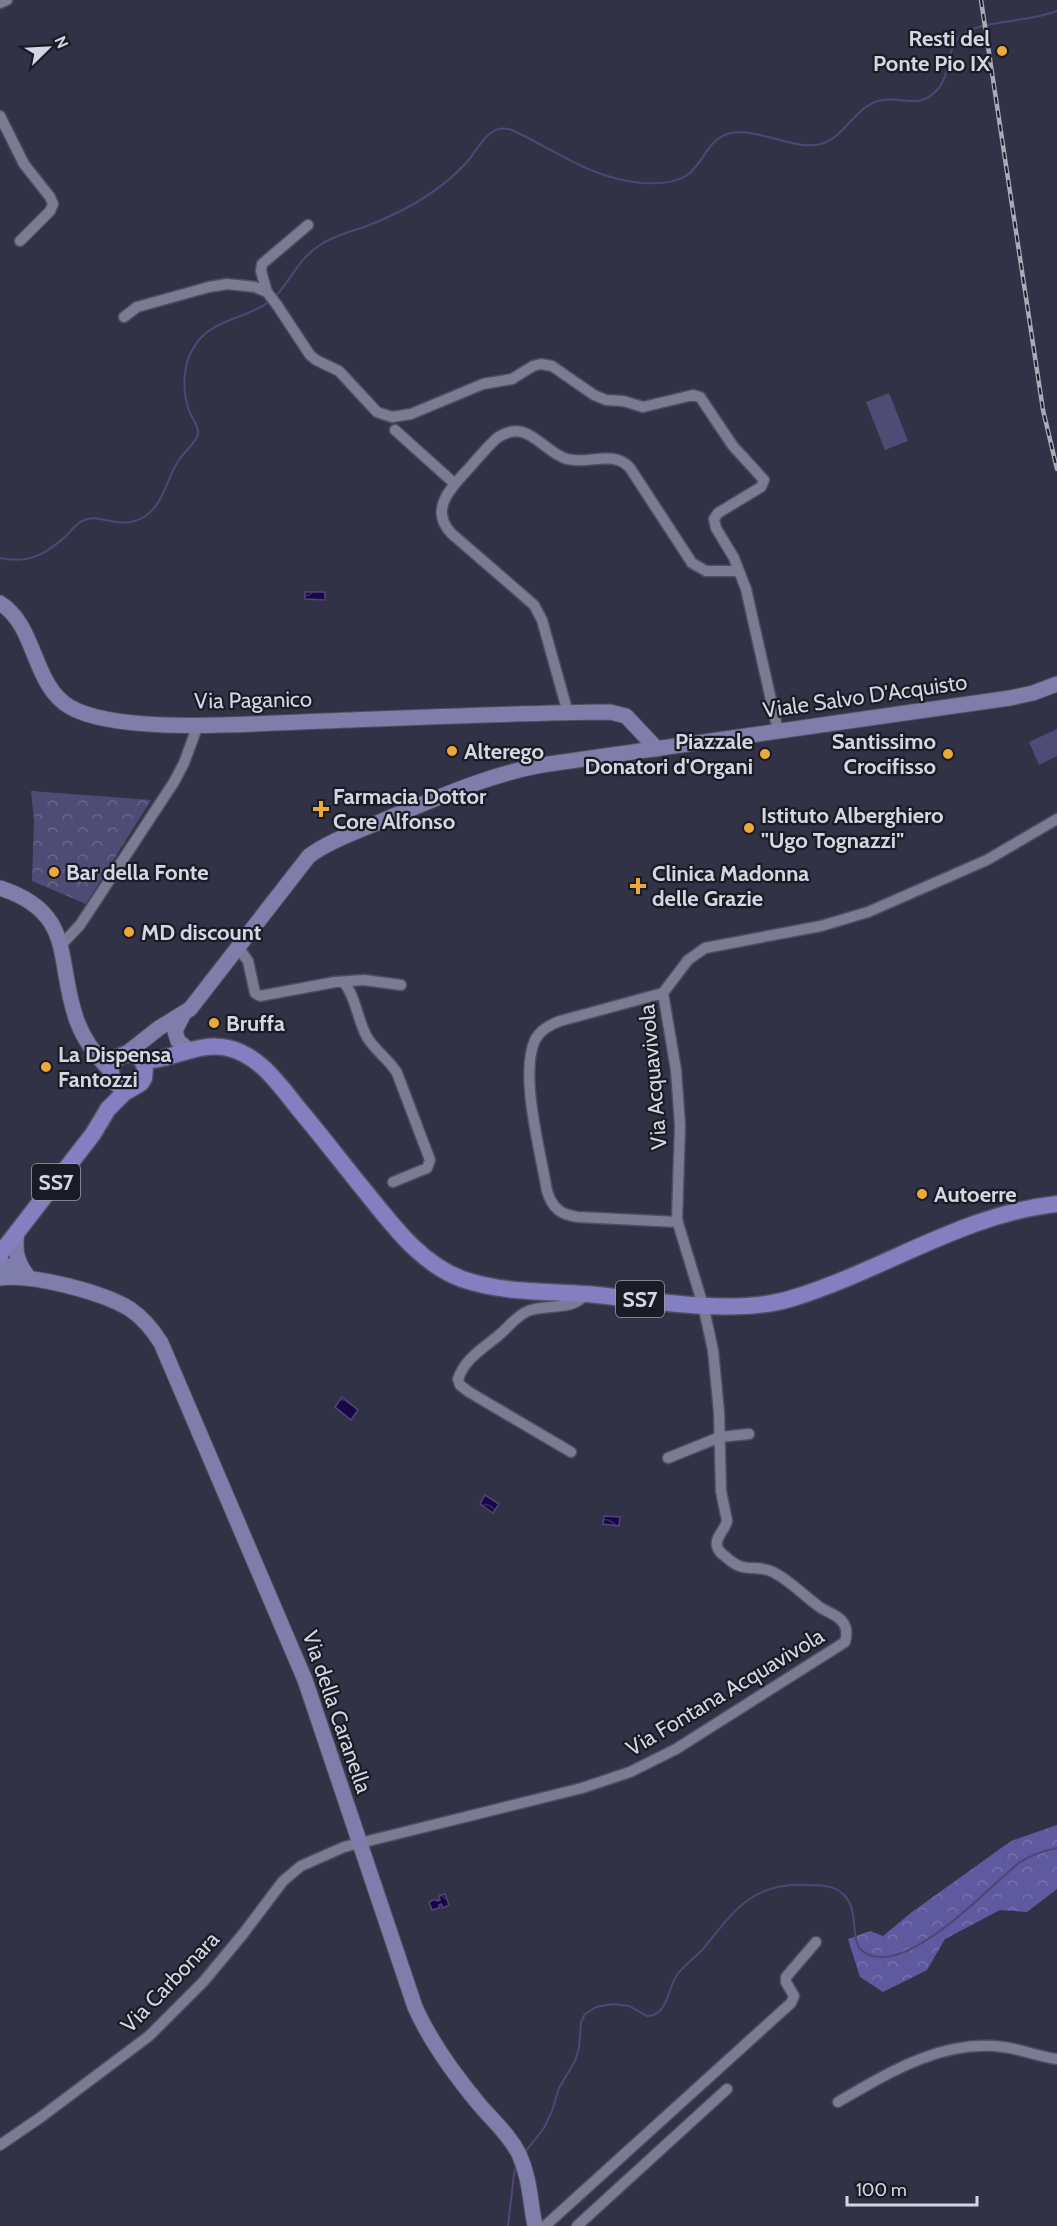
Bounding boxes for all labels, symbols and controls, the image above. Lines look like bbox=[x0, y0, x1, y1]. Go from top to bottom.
north arrow bbox=[18, 18, 78, 78]
place label: Resti del Ponte Pio IX bbox=[873, 25, 990, 77]
text: N bbox=[50, 33, 72, 51]
marker: Resti del Ponte Pio IX bbox=[995, 44, 1009, 58]
street label: Viale Salvo D'Acquisto bbox=[761, 668, 969, 724]
street label: Via Paganico bbox=[194, 685, 312, 715]
place label: Piazzale Donatori d'Organi bbox=[584, 728, 753, 780]
place label: Santissimo Crocifisso bbox=[832, 728, 936, 780]
place label: Alterego bbox=[464, 738, 544, 765]
marker: Alterego bbox=[445, 744, 459, 758]
marker: Piazzale Donatori d'Organi bbox=[758, 747, 772, 761]
marker: Santissimo Crocifisso bbox=[941, 747, 955, 761]
place label: Farmacia Dottor Core Alfonso bbox=[333, 783, 487, 835]
marker: Farmacia Dottor Core Alfonso bbox=[314, 802, 328, 816]
place label: Istituto Alberghiero "Ugo Tognazzi" bbox=[761, 802, 944, 854]
marker: Istituto Alberghiero "Ugo Tognazzi" bbox=[742, 821, 756, 835]
place label: Bar della Fonte bbox=[66, 859, 209, 886]
place label: Clinica Madonna delle Grazie bbox=[652, 860, 809, 912]
marker: Bar della Fonte bbox=[47, 865, 61, 879]
marker: Clinica Madonna delle Grazie bbox=[629, 877, 647, 895]
place label: MD discount bbox=[141, 919, 262, 946]
marker: MD discount bbox=[122, 925, 136, 939]
street label: Via Acquavivola bbox=[633, 1003, 673, 1151]
place label: Bruffa bbox=[226, 1010, 285, 1037]
marker: Bruffa bbox=[207, 1016, 221, 1030]
place label: La Dispensa Fantozzi bbox=[58, 1041, 172, 1093]
marker: La Dispensa Fantozzi bbox=[39, 1060, 53, 1074]
road number: SS7 bbox=[32, 1164, 80, 1200]
place label: Autoerre bbox=[934, 1181, 1017, 1208]
marker: Autoerre bbox=[915, 1187, 929, 1201]
road number: SS7 bbox=[616, 1281, 664, 1317]
street label: Via Fontana Acquavivola bbox=[621, 1622, 829, 1762]
street label: Via della Caranella bbox=[297, 1627, 378, 1797]
street label: Via Carbonara bbox=[115, 1925, 225, 2038]
scale bar bbox=[847, 2169, 978, 2207]
text: 100 m bbox=[856, 2179, 907, 2201]

